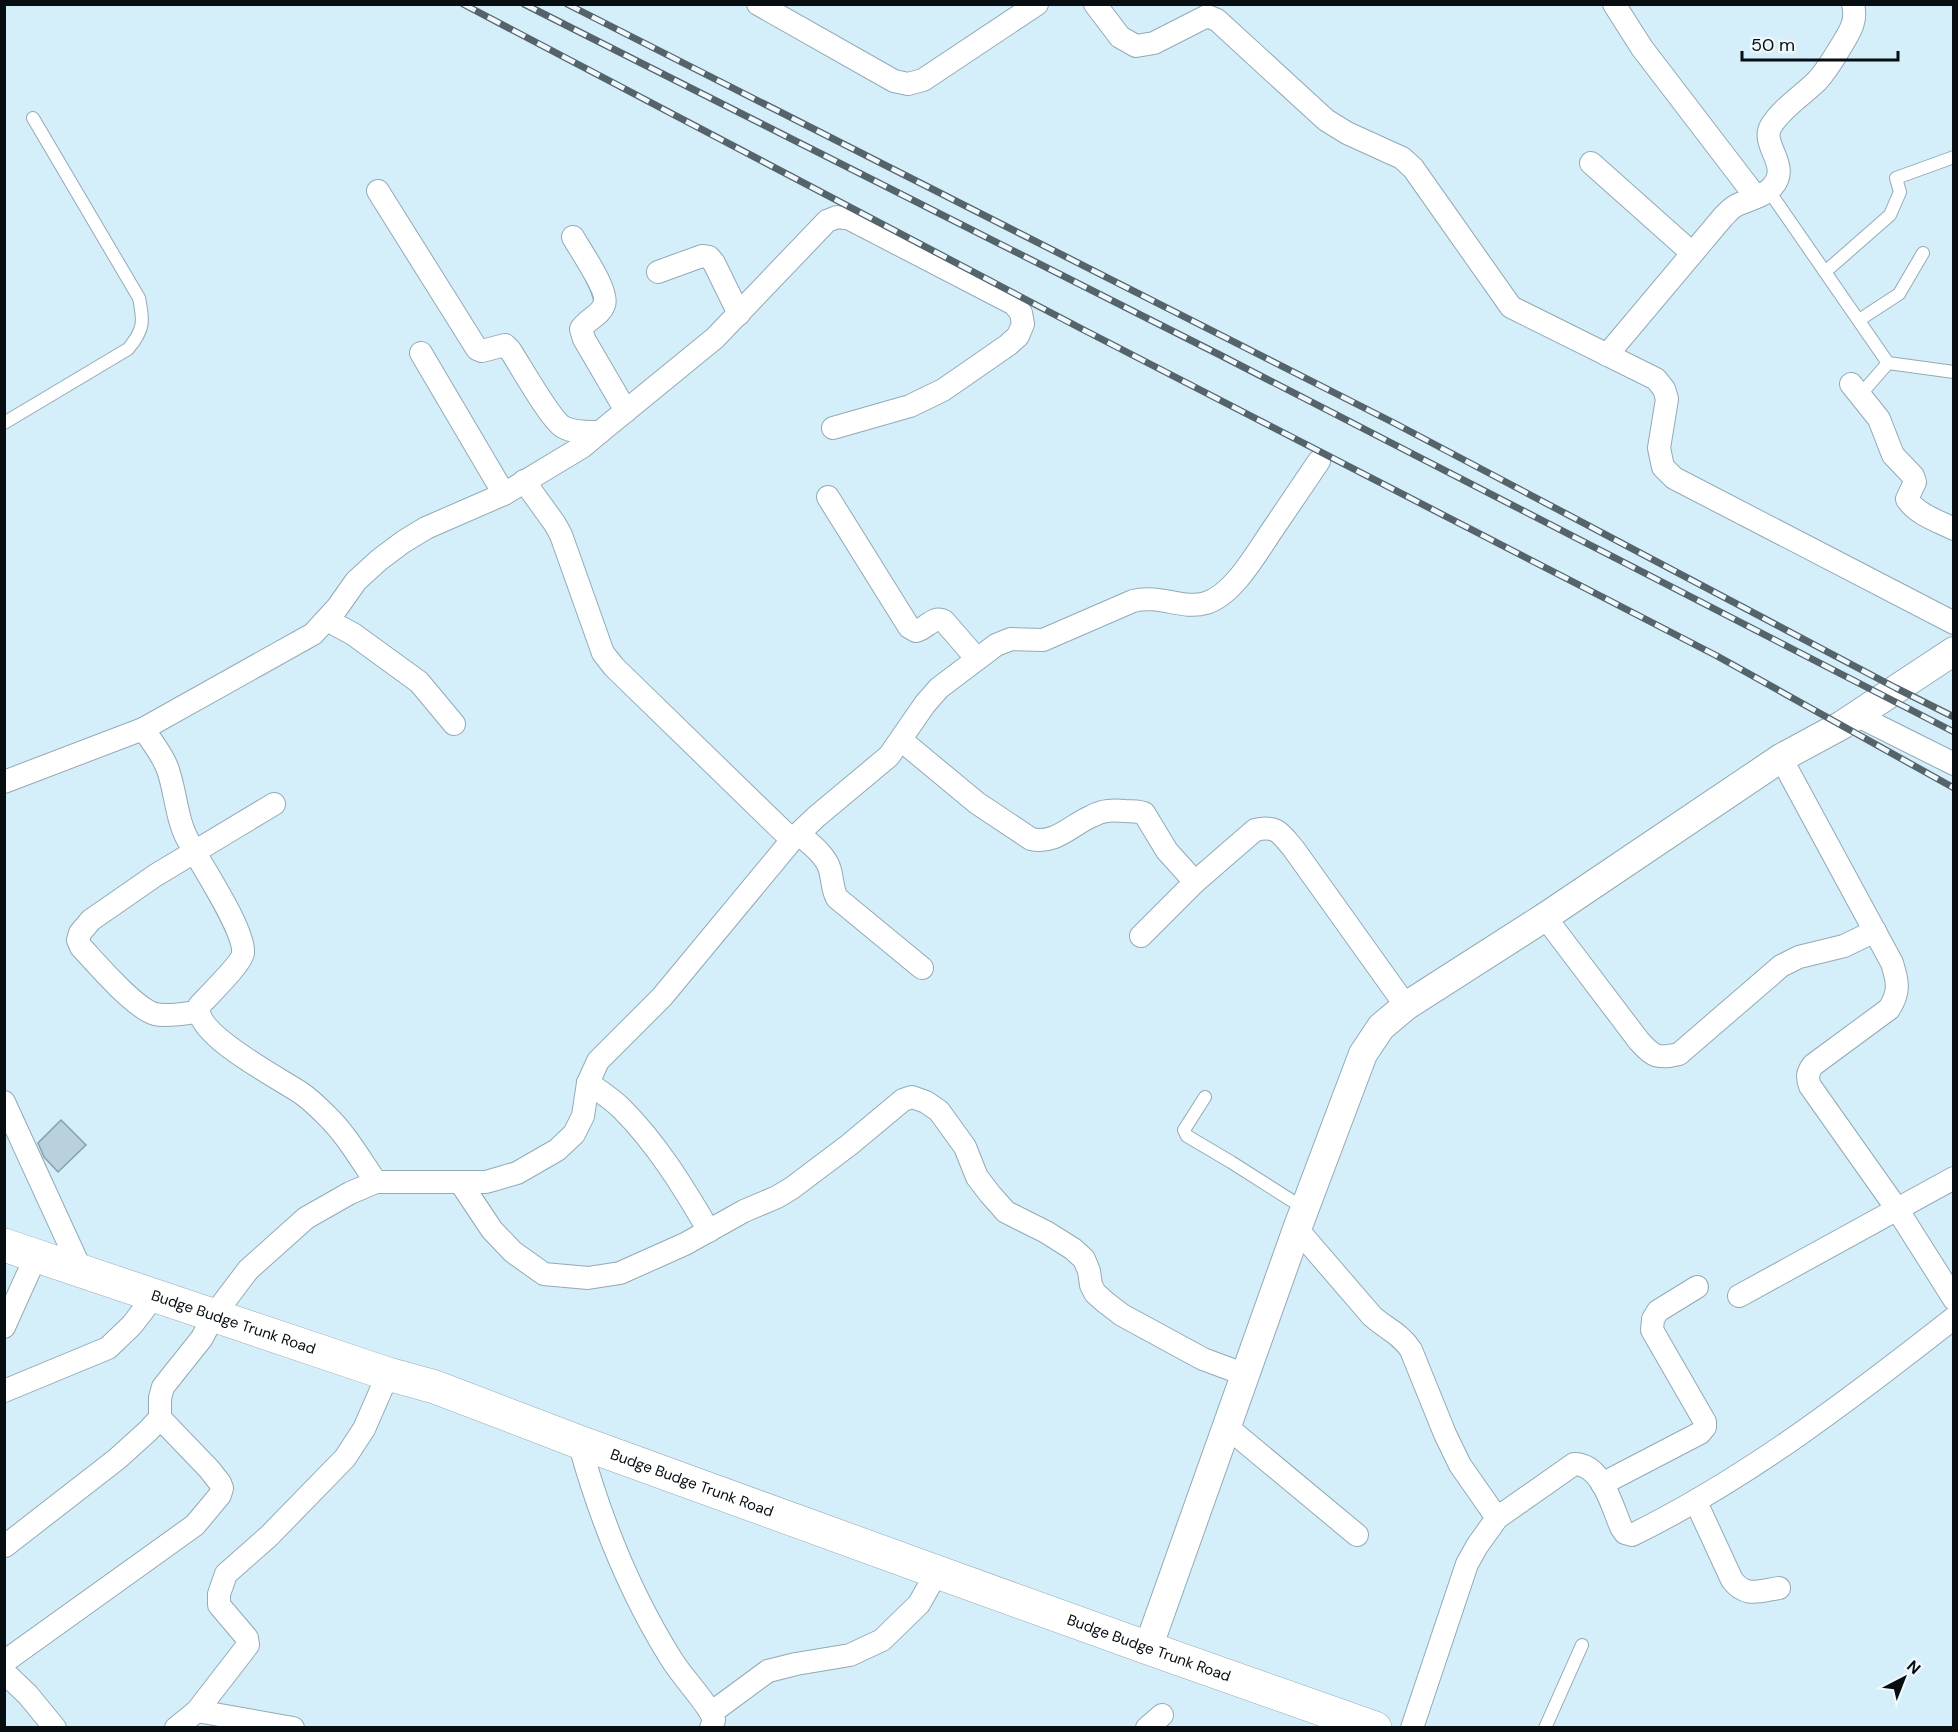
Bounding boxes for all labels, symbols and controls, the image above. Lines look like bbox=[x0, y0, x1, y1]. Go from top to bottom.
scale bar bbox=[1742, 24, 1898, 62]
text: 50 m bbox=[1751, 33, 1795, 57]
street label: Budge Budge Trunk Road bbox=[149, 1285, 318, 1359]
street label: Budge Budge Trunk Road bbox=[607, 1444, 776, 1522]
street label: Budge Budge Trunk Road bbox=[1064, 1610, 1233, 1686]
north arrow bbox=[1874, 1648, 1934, 1708]
text: N bbox=[1902, 1656, 1925, 1679]

